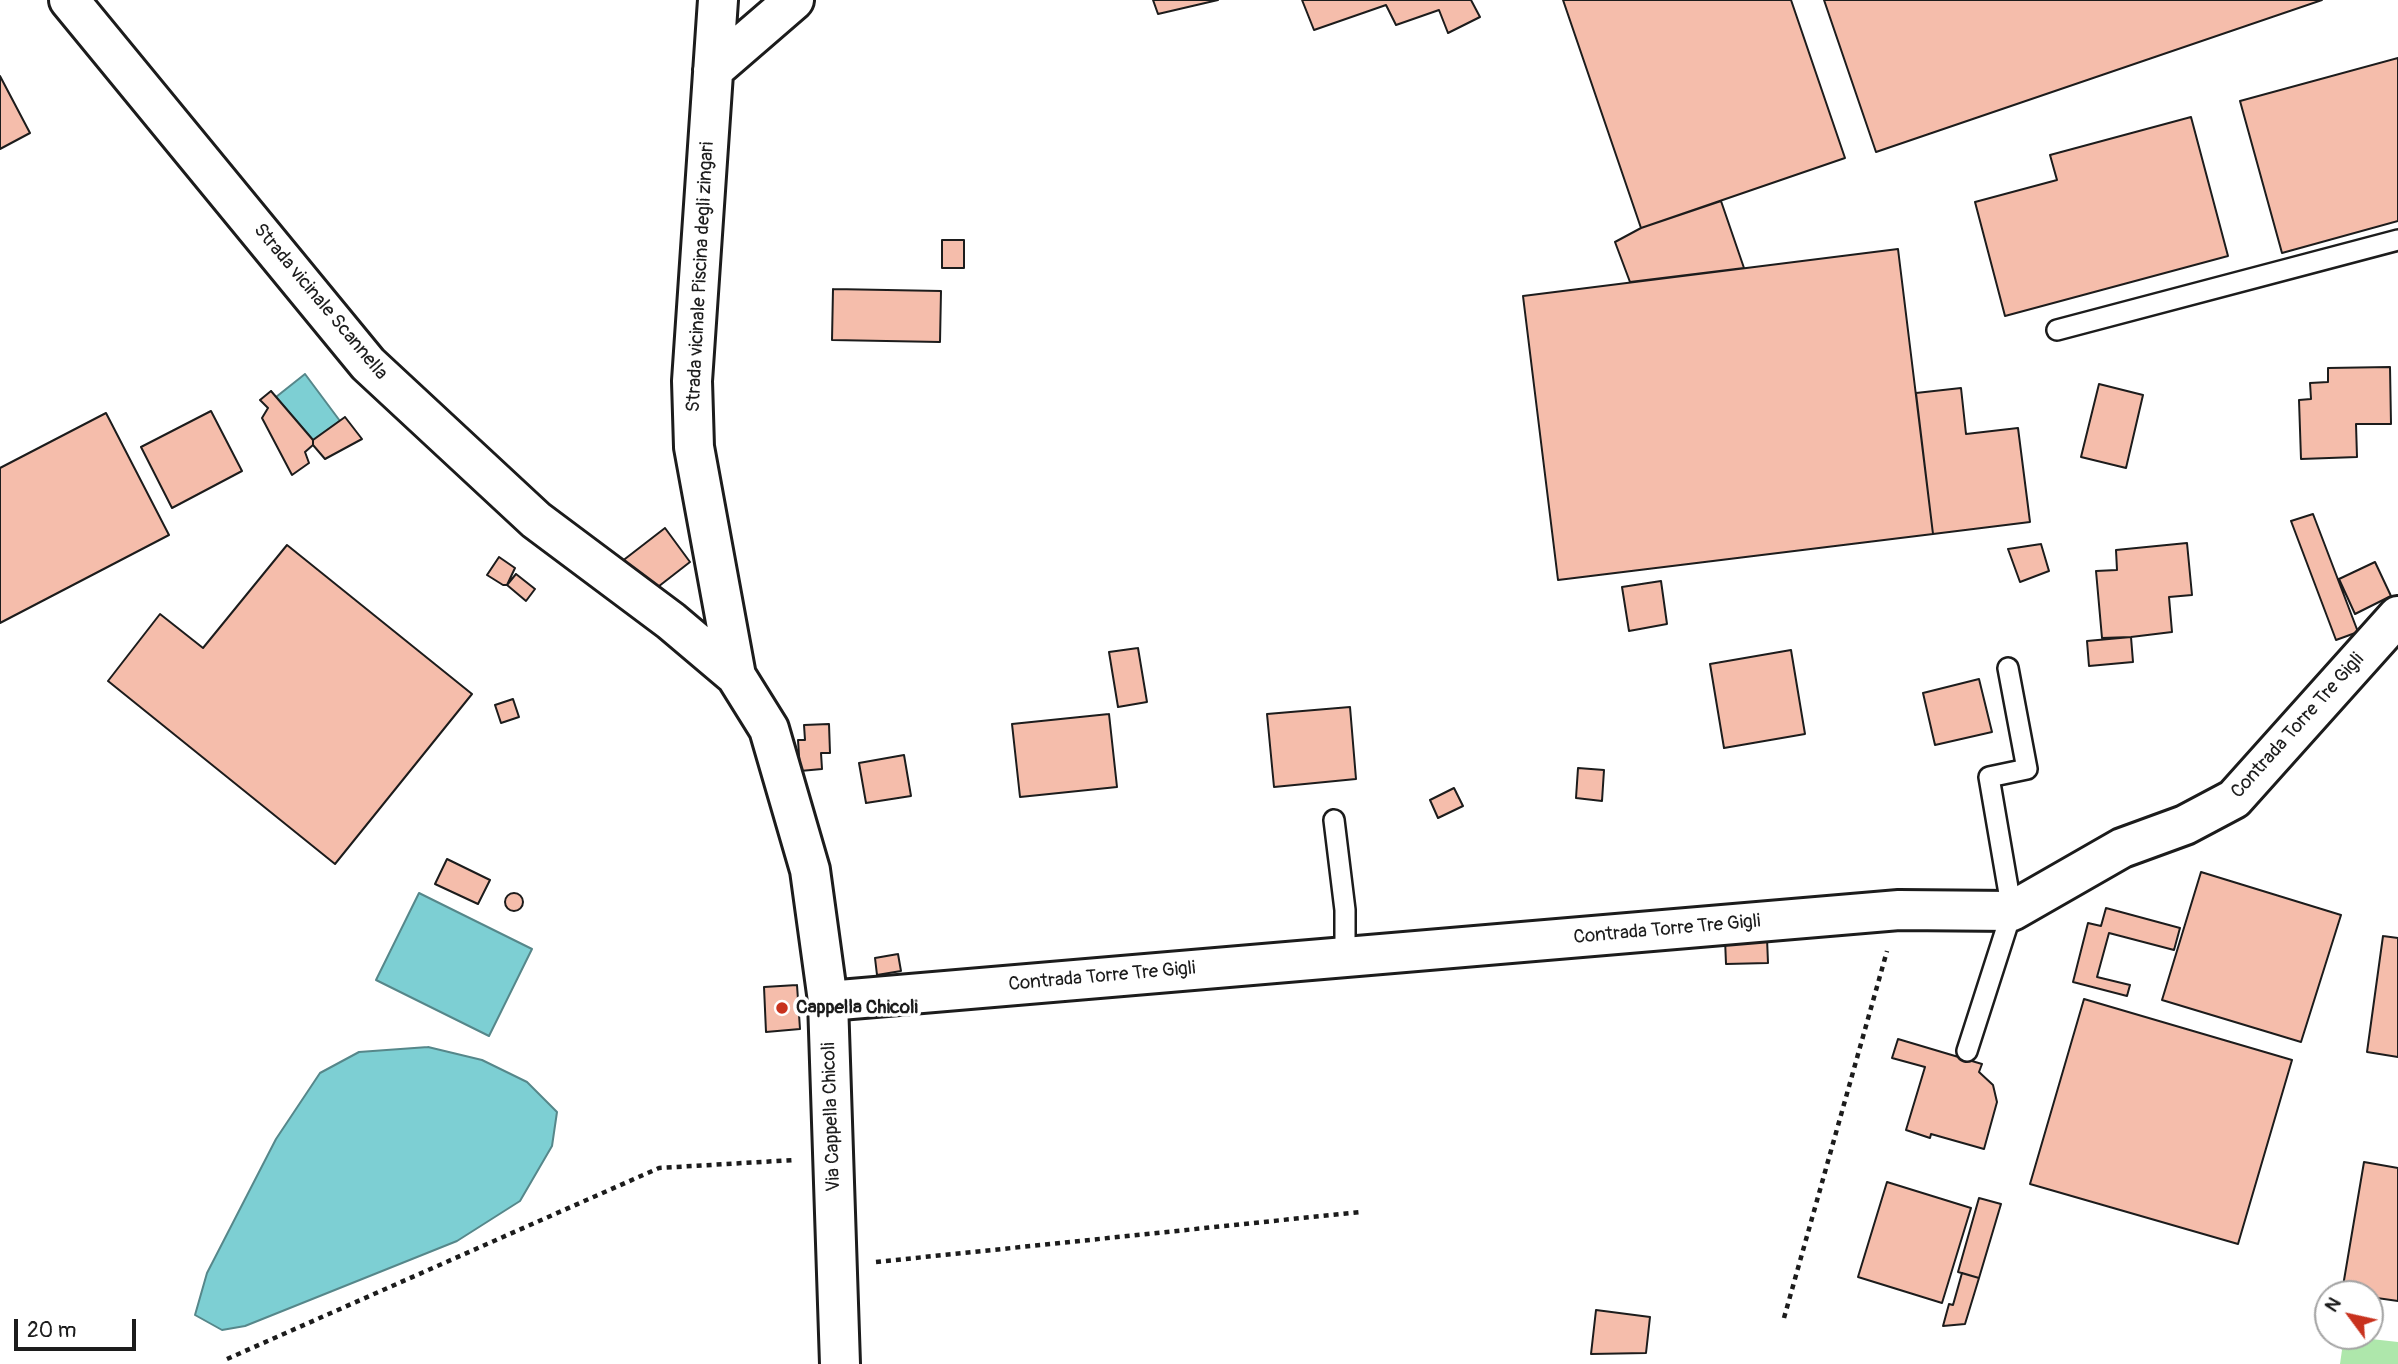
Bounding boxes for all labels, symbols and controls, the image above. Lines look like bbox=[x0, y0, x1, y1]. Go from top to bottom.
street label: Strada vicinale Piscina degli zingari bbox=[683, 141, 719, 413]
street label: Strada vicinale Scannella bbox=[248, 219, 392, 385]
street label: Contrada Torre Tre Gigli bbox=[2227, 649, 2369, 803]
street label: Contrada Torre Tre Gigli bbox=[1573, 910, 1761, 950]
street label: Contrada Torre Tre Gigli bbox=[1008, 957, 1196, 997]
place label: Cappella Chicoli bbox=[796, 997, 918, 1019]
marker: Cappella Chicoli bbox=[774, 1000, 790, 1016]
street label: Via Cappella Chicoli bbox=[818, 1042, 846, 1192]
north arrow bbox=[2314, 1280, 2384, 1350]
text: N bbox=[2319, 1293, 2347, 1317]
scale bar bbox=[18, 1304, 140, 1348]
text: 20 m bbox=[27, 1317, 76, 1344]

